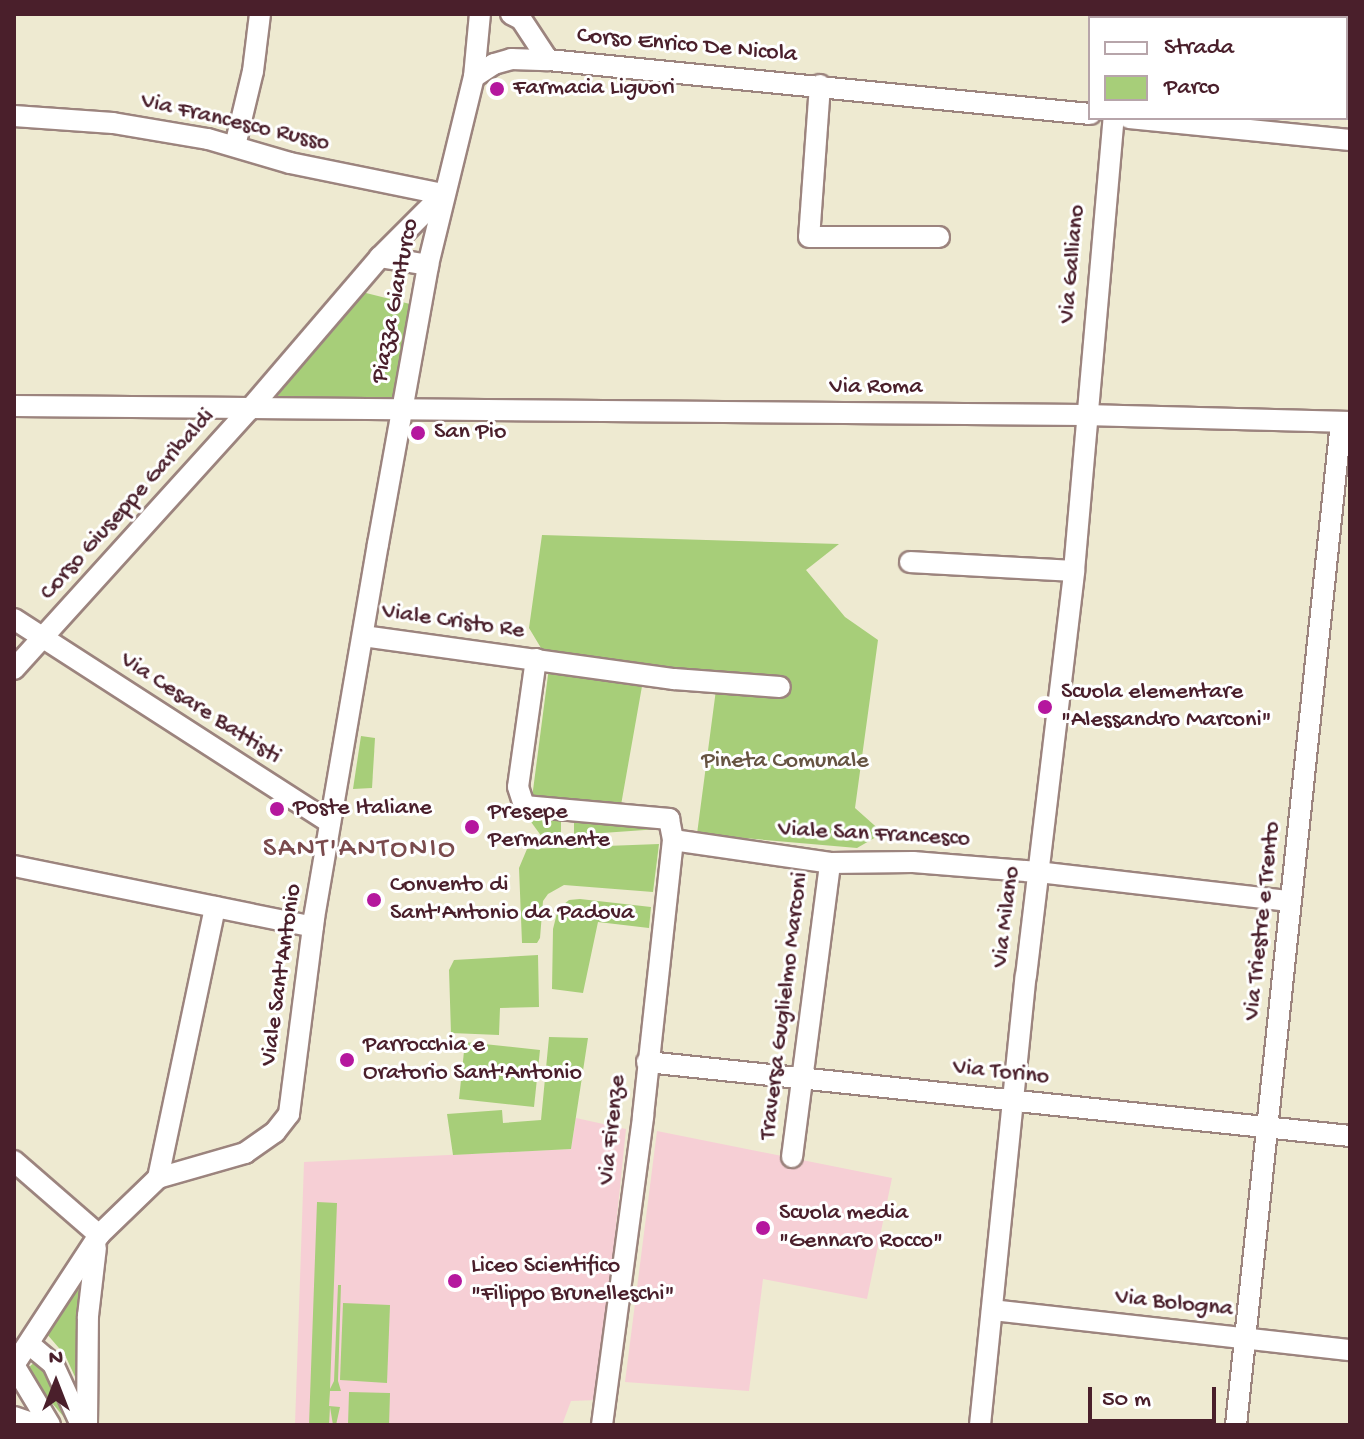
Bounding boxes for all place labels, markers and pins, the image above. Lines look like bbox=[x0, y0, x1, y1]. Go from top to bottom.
place label: Farmacia Liguori bbox=[513, 75, 675, 103]
marker: Farmacia Liguori bbox=[488, 80, 506, 98]
place label: San Pio bbox=[434, 419, 506, 447]
marker: San Pio bbox=[409, 424, 427, 442]
place label: Scuola elementare "Alessandro Marconi" bbox=[1061, 679, 1272, 735]
marker: Scuola elementare "Alessandro Marconi" bbox=[1036, 698, 1054, 716]
place label: Poste Italiane bbox=[293, 795, 432, 823]
place label: Presepe Permanente bbox=[488, 799, 610, 855]
marker: Poste Italiane bbox=[268, 800, 286, 818]
marker: Presepe Permanente bbox=[463, 818, 481, 836]
place label: Convento di Sant'Antonio da Padova bbox=[390, 872, 634, 928]
marker: Convento di Sant'Antonio da Padova bbox=[365, 891, 383, 909]
place label: Parrocchia e Oratorio Sant'Antonio bbox=[363, 1032, 582, 1088]
marker: Parrocchia e Oratorio Sant'Antonio bbox=[338, 1051, 356, 1069]
place label: Scuola media "Gennaro Rocco" bbox=[779, 1200, 943, 1256]
marker: Scuola media "Gennaro Rocco" bbox=[754, 1219, 772, 1237]
place label: Liceo Scientifico "Filippo Brunelleschi" bbox=[471, 1253, 675, 1309]
marker: Liceo Scientifico "Filippo Brunelleschi" bbox=[446, 1272, 464, 1290]

